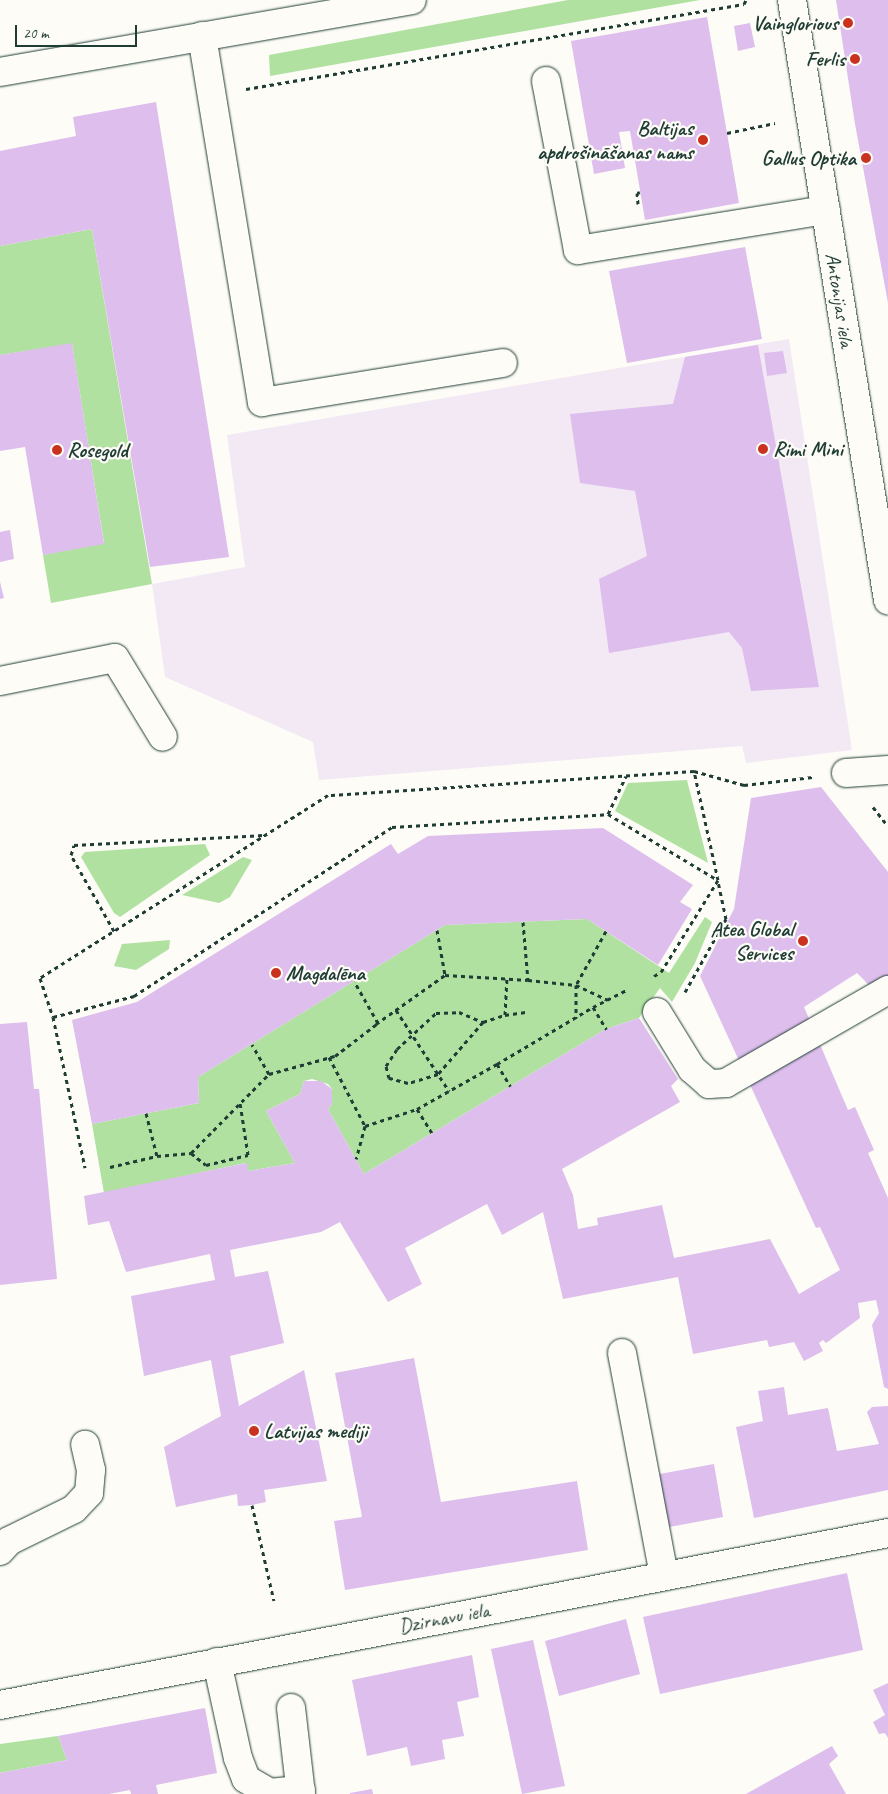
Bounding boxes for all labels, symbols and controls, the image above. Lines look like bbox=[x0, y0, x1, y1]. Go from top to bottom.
place label: Vainglorious bbox=[752, 10, 838, 36]
scale bar bbox=[18, 15, 140, 47]
marker: Vainglorious bbox=[842, 17, 854, 29]
text: 20 m bbox=[23, 24, 49, 43]
place label: Ferlis bbox=[806, 46, 845, 72]
marker: Ferlis bbox=[849, 53, 861, 65]
place label: Baltijas apdrošināšanas nams bbox=[536, 115, 693, 165]
marker: Baltijas apdrošināšanas nams bbox=[697, 134, 709, 146]
place label: Gallus Optika bbox=[762, 145, 856, 171]
marker: Gallus Optika bbox=[860, 152, 872, 164]
street label: Antonijas iela bbox=[820, 251, 860, 349]
place label: Rimi Mini bbox=[773, 436, 843, 462]
place label: Rosegold bbox=[67, 437, 128, 463]
marker: Rimi Mini bbox=[757, 443, 769, 455]
marker: Rosegold bbox=[51, 444, 63, 456]
place label: Atea Global Services bbox=[711, 916, 793, 966]
marker: Atea Global Services bbox=[797, 935, 809, 947]
place label: Magdalēna bbox=[286, 960, 365, 986]
marker: Magdalēna bbox=[270, 967, 282, 979]
place label: Latvijas mediji bbox=[264, 1418, 366, 1444]
marker: Latvijas mediji bbox=[248, 1425, 260, 1437]
street label: Dzirnavu iela bbox=[397, 1597, 491, 1639]

